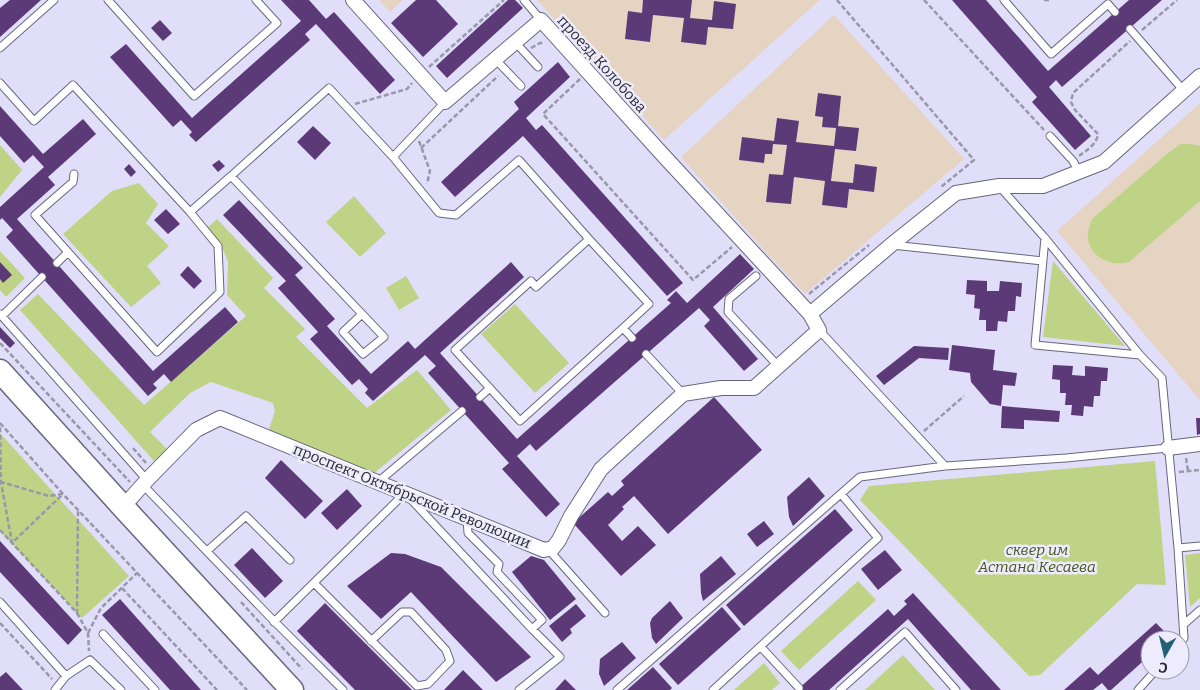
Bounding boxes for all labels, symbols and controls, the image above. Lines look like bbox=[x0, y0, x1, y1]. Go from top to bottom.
street label: проезд Колобова bbox=[554, 12, 650, 116]
street label: проспект Октябрьской Революции bbox=[291, 440, 534, 552]
park label: сквер им Астана Кесаева bbox=[977, 541, 1096, 576]
north arrow bbox=[1140, 630, 1190, 680]
text: С bbox=[1158, 658, 1169, 676]

